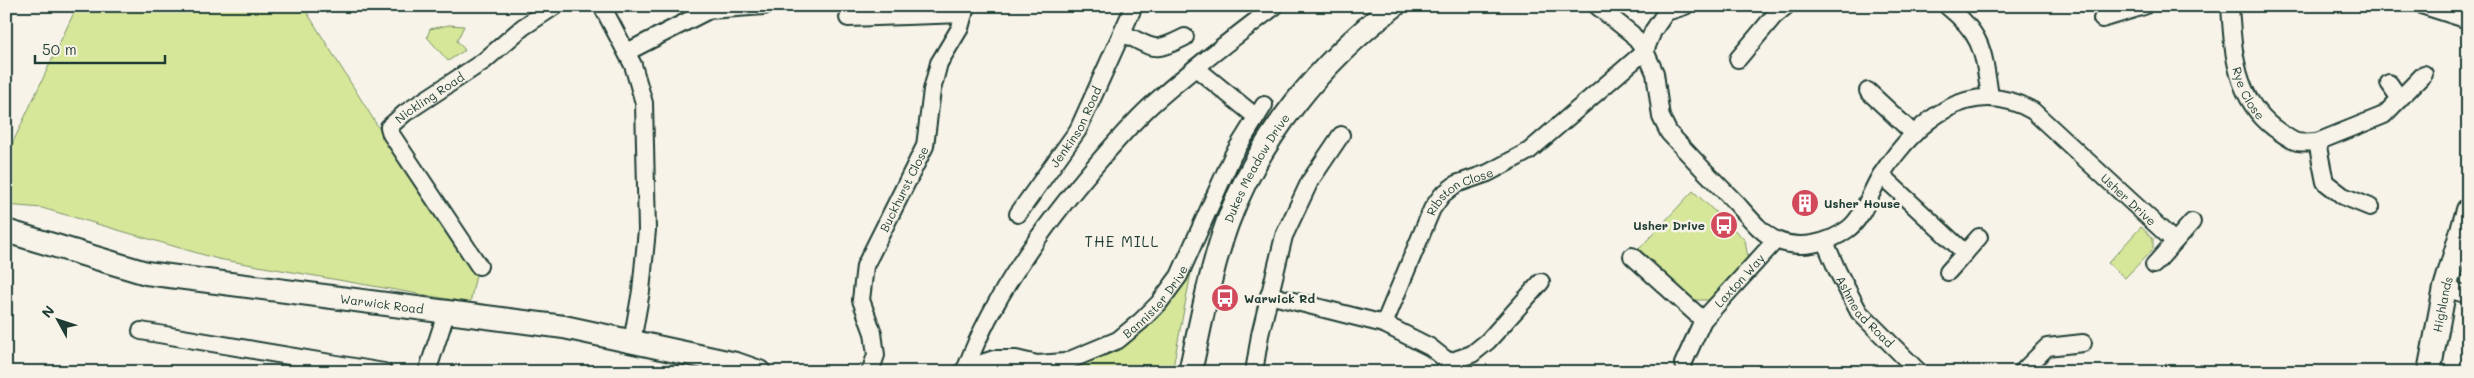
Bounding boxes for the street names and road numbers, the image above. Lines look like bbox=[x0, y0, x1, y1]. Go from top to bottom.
street label: Rye Close bbox=[2229, 65, 2268, 123]
street label: Nickling Road bbox=[391, 68, 467, 126]
street label: Jenkinson Road bbox=[1046, 83, 1105, 170]
street label: Dukes Meadow Drive bbox=[1220, 110, 1293, 225]
street label: Buckhurst Close bbox=[876, 143, 932, 234]
street label: Ribston Close bbox=[1422, 164, 1496, 218]
street label: Usher Drive bbox=[2098, 170, 2160, 229]
street label: Laxton Way bbox=[1711, 250, 1768, 311]
street label: Bannister Drive bbox=[1119, 263, 1191, 341]
street label: Ashmead Road bbox=[1833, 273, 1898, 351]
street label: Highlands bbox=[2429, 274, 2456, 334]
street label: Warwick Road bbox=[339, 290, 425, 317]

